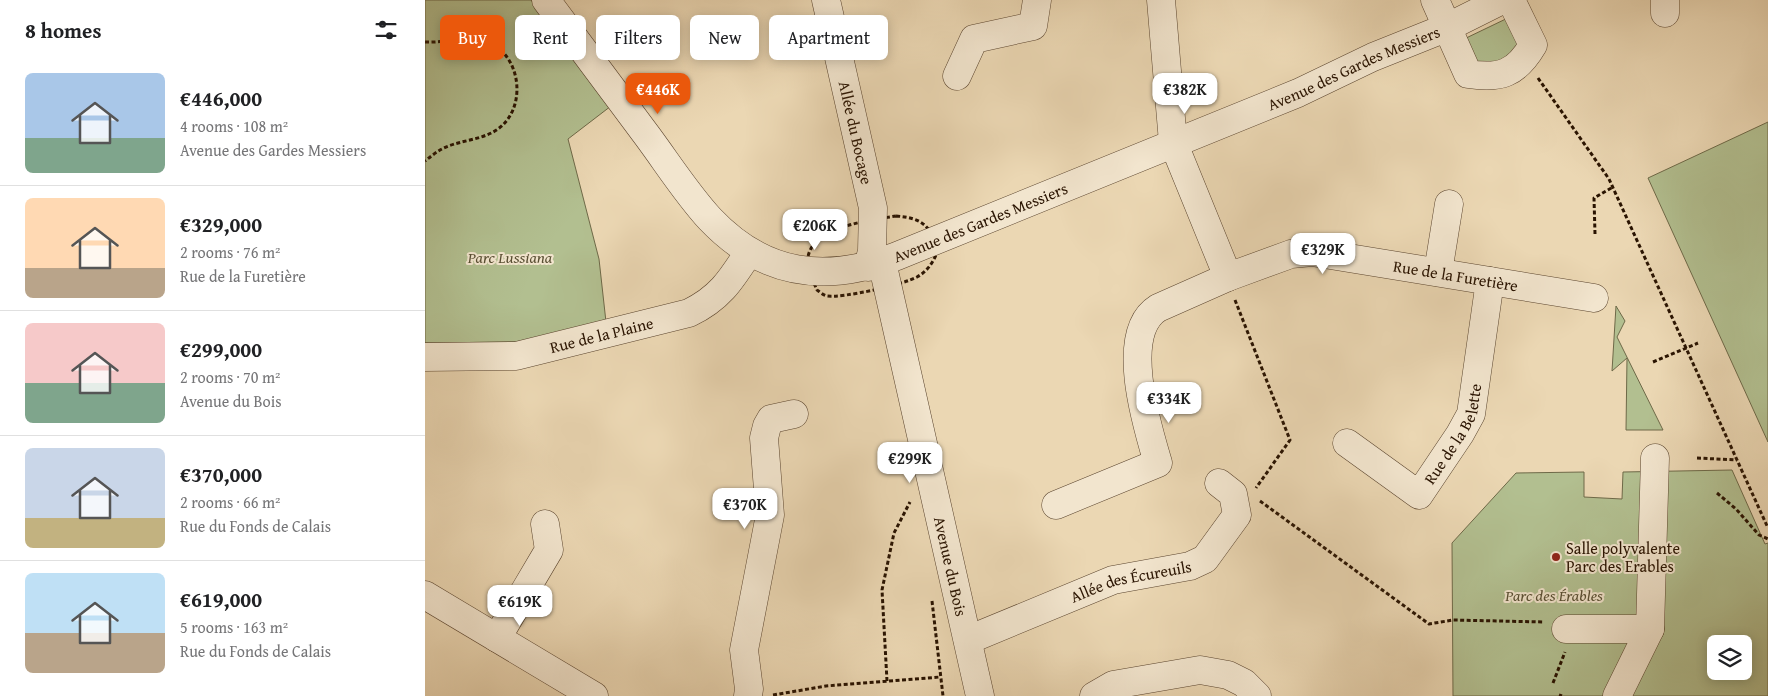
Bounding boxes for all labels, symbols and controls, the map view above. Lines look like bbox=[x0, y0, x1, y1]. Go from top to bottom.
text: 8 homes bbox=[25, 15, 101, 46]
chip: Buy bbox=[440, 15, 505, 60]
chip: Rent bbox=[515, 15, 586, 60]
chip: Filters bbox=[596, 15, 680, 60]
chip: New bbox=[690, 15, 759, 60]
chip: Apartment bbox=[769, 15, 888, 60]
icon: filters bbox=[372, 16, 400, 44]
street label: Avenue des Gardes Messiers bbox=[1264, 19, 1443, 116]
pin: €446K bbox=[623, 72, 693, 115]
pin: €382K bbox=[1150, 72, 1220, 115]
text: €446K bbox=[636, 77, 680, 101]
text: €382K bbox=[1163, 77, 1207, 101]
street label: Allée du Bocage bbox=[833, 79, 879, 187]
text: €446,000 bbox=[180, 83, 262, 114]
icon: home bbox=[65, 93, 125, 153]
text: 4 rooms · 108 m² bbox=[180, 114, 288, 138]
text: Avenue des Gardes Messiers bbox=[180, 138, 366, 162]
street label: Avenue des Gardes Messiers bbox=[889, 176, 1071, 268]
pin: €206K bbox=[780, 208, 850, 251]
text: €329,000 bbox=[180, 209, 262, 240]
text: €206K bbox=[793, 213, 837, 237]
icon: home bbox=[65, 218, 125, 278]
pin: €329K bbox=[1288, 232, 1358, 275]
text: €329K bbox=[1301, 237, 1345, 261]
text: 2 rooms · 76 m² bbox=[180, 240, 280, 264]
park label: Parc Lussiana bbox=[467, 245, 553, 269]
street label: Rue de la Furetière bbox=[1392, 253, 1520, 297]
text: Rue de la Furetière bbox=[180, 264, 306, 288]
street label: Rue de la Plaine bbox=[547, 310, 656, 359]
text: €299,000 bbox=[180, 334, 262, 365]
icon: home bbox=[65, 343, 125, 403]
text: 2 rooms · 70 m² bbox=[180, 365, 280, 389]
pin: €334K bbox=[1134, 382, 1204, 424]
street label: Rue de la Belette bbox=[1418, 382, 1487, 489]
text: €334K bbox=[1147, 386, 1191, 410]
text: Avenue du Bois bbox=[180, 389, 281, 413]
pin: €299K bbox=[875, 442, 945, 484]
text: €299K bbox=[888, 446, 932, 470]
text: €370,000 bbox=[180, 459, 262, 490]
icon: home bbox=[65, 468, 125, 528]
pin: €370K bbox=[710, 488, 780, 530]
text: 2 rooms · 66 m² bbox=[180, 490, 280, 514]
text: €370K bbox=[723, 492, 767, 516]
text: Rue du Fonds de Calais bbox=[180, 514, 331, 538]
street label: Avenue du Bois bbox=[928, 514, 974, 619]
place label: Salle polyvalente Parc des Erables bbox=[1566, 536, 1680, 578]
marker: Salle polyvalente Parc des Erables bbox=[1550, 551, 1562, 563]
street label: Allée des Écureuils bbox=[1066, 554, 1193, 608]
park label: Parc des Érables bbox=[1504, 583, 1603, 607]
text: €619,000 bbox=[180, 584, 262, 615]
pin: €619K bbox=[485, 584, 555, 627]
text: €619K bbox=[498, 589, 542, 613]
icon: home bbox=[65, 593, 125, 653]
text: 5 rooms · 163 m² bbox=[180, 615, 288, 639]
map controls bbox=[1707, 635, 1752, 680]
button: layers bbox=[1707, 635, 1752, 680]
text: Rue du Fonds de Calais bbox=[180, 639, 331, 663]

